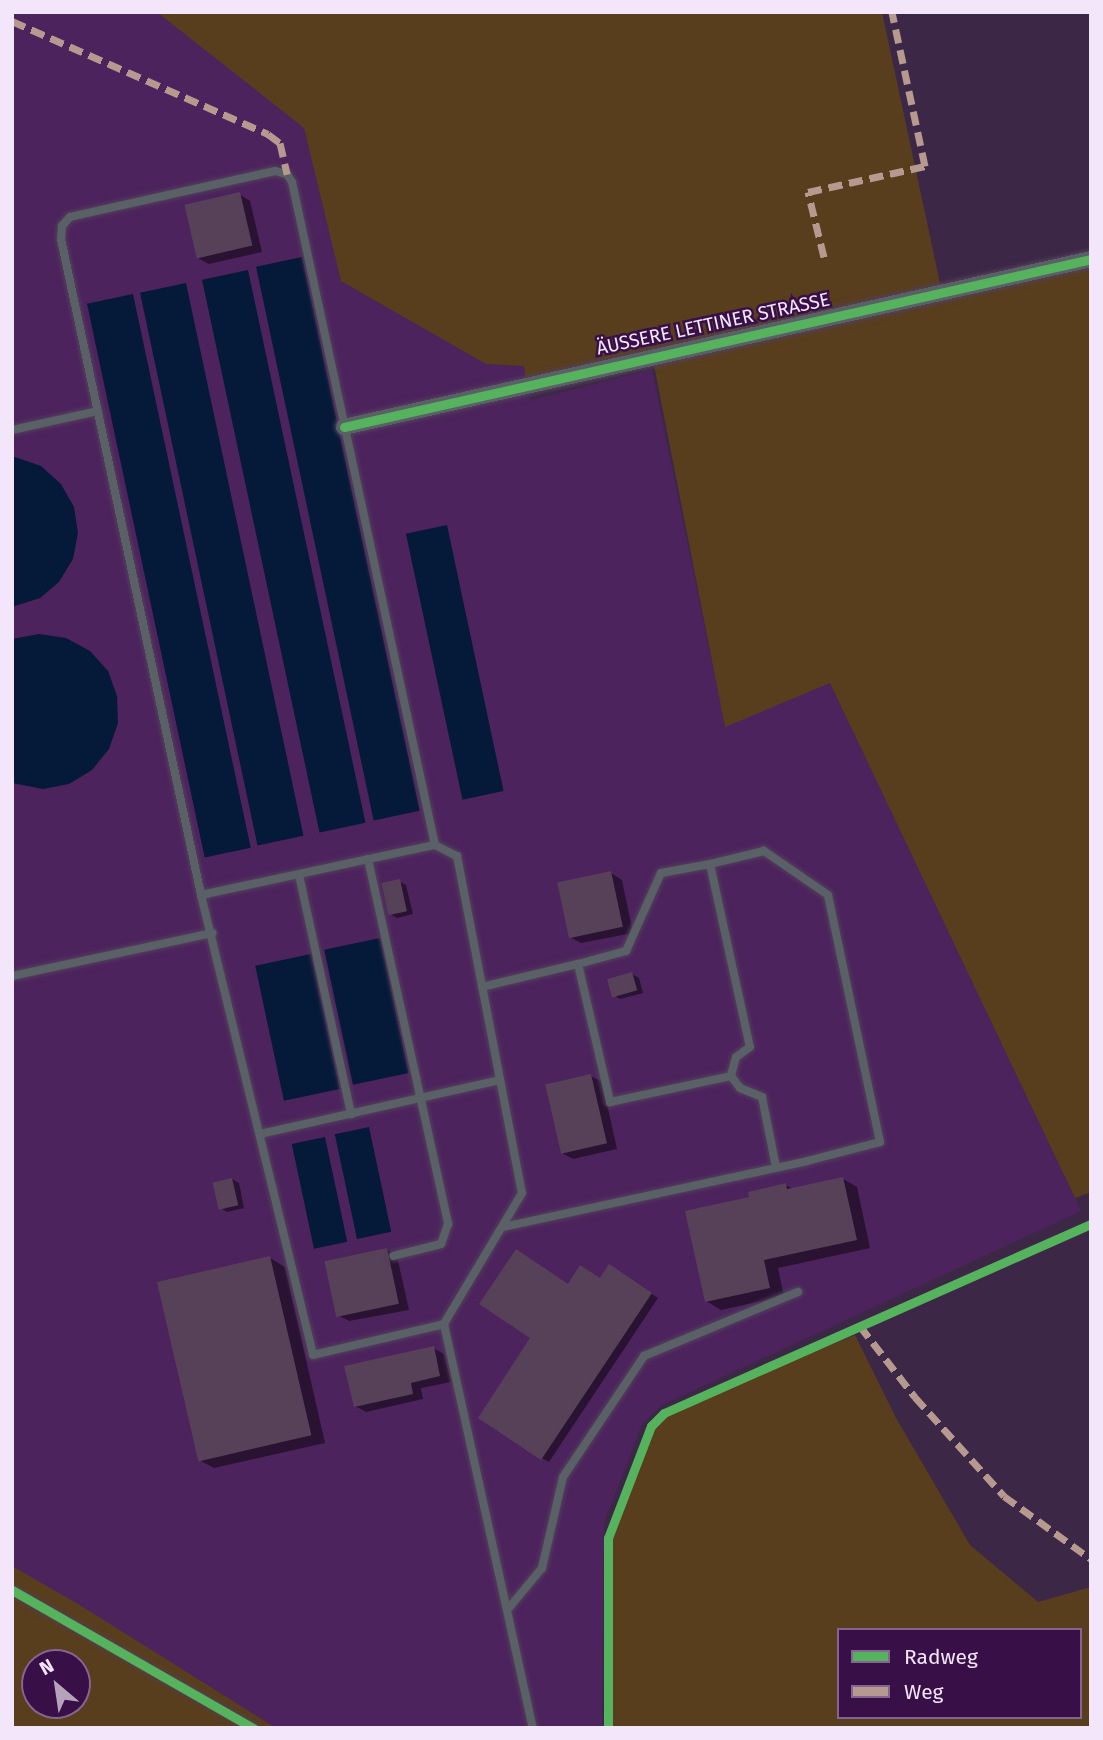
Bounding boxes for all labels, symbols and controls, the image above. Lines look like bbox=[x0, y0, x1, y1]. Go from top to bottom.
street label: ÄUSSERE LETTINER STRASSE bbox=[594, 288, 832, 360]
legend bbox=[837, 1628, 1082, 1719]
text: Radweg bbox=[904, 1644, 978, 1670]
north arrow bbox=[21, 1649, 91, 1719]
text: N bbox=[35, 1654, 58, 1680]
text: Weg bbox=[904, 1679, 944, 1705]

